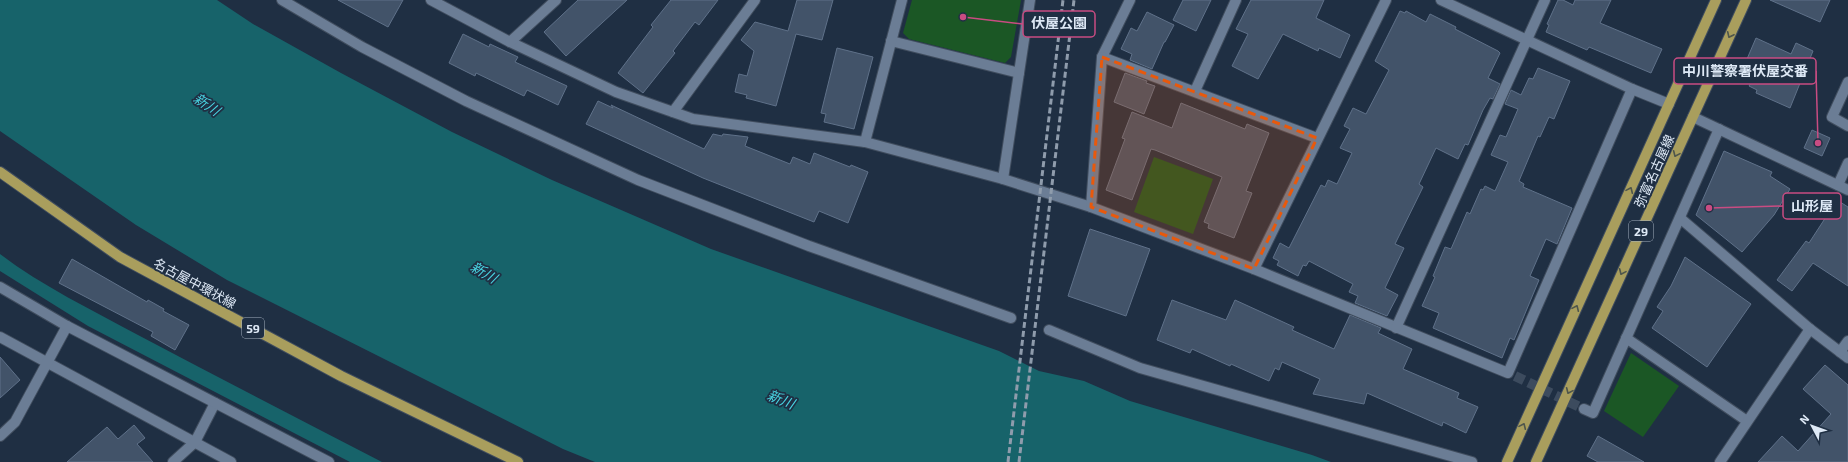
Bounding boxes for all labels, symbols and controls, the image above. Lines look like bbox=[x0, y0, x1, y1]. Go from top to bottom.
callout: 伏屋公園 bbox=[1023, 11, 1095, 37]
text: 伏屋公園 bbox=[1031, 14, 1087, 31]
one-way arrow bbox=[1727, 31, 1735, 39]
callout: 中川警察署伏屋交番 bbox=[1674, 58, 1816, 84]
text: 中川警察署伏屋交番 bbox=[1682, 62, 1808, 79]
water label: 新川 bbox=[191, 89, 225, 120]
street label: 弥富名古屋線 bbox=[1631, 132, 1677, 210]
one-way arrow bbox=[1673, 149, 1681, 157]
one-way arrow bbox=[1625, 186, 1633, 194]
callout: 山形屋 bbox=[1783, 193, 1841, 219]
text: 山形屋 bbox=[1791, 197, 1833, 214]
road number: 29 bbox=[1629, 221, 1653, 241]
street label: 名古屋中環状線 bbox=[151, 255, 239, 311]
water label: 新川 bbox=[468, 258, 502, 287]
one-way arrow bbox=[1619, 268, 1627, 275]
one-way arrow bbox=[1571, 305, 1579, 312]
road number: 59 bbox=[242, 318, 264, 338]
water label: 新川 bbox=[765, 386, 799, 413]
one-way arrow bbox=[1566, 386, 1574, 394]
north arrow bbox=[1792, 406, 1832, 446]
text: N bbox=[1797, 412, 1812, 426]
one-way arrow bbox=[1518, 423, 1526, 431]

